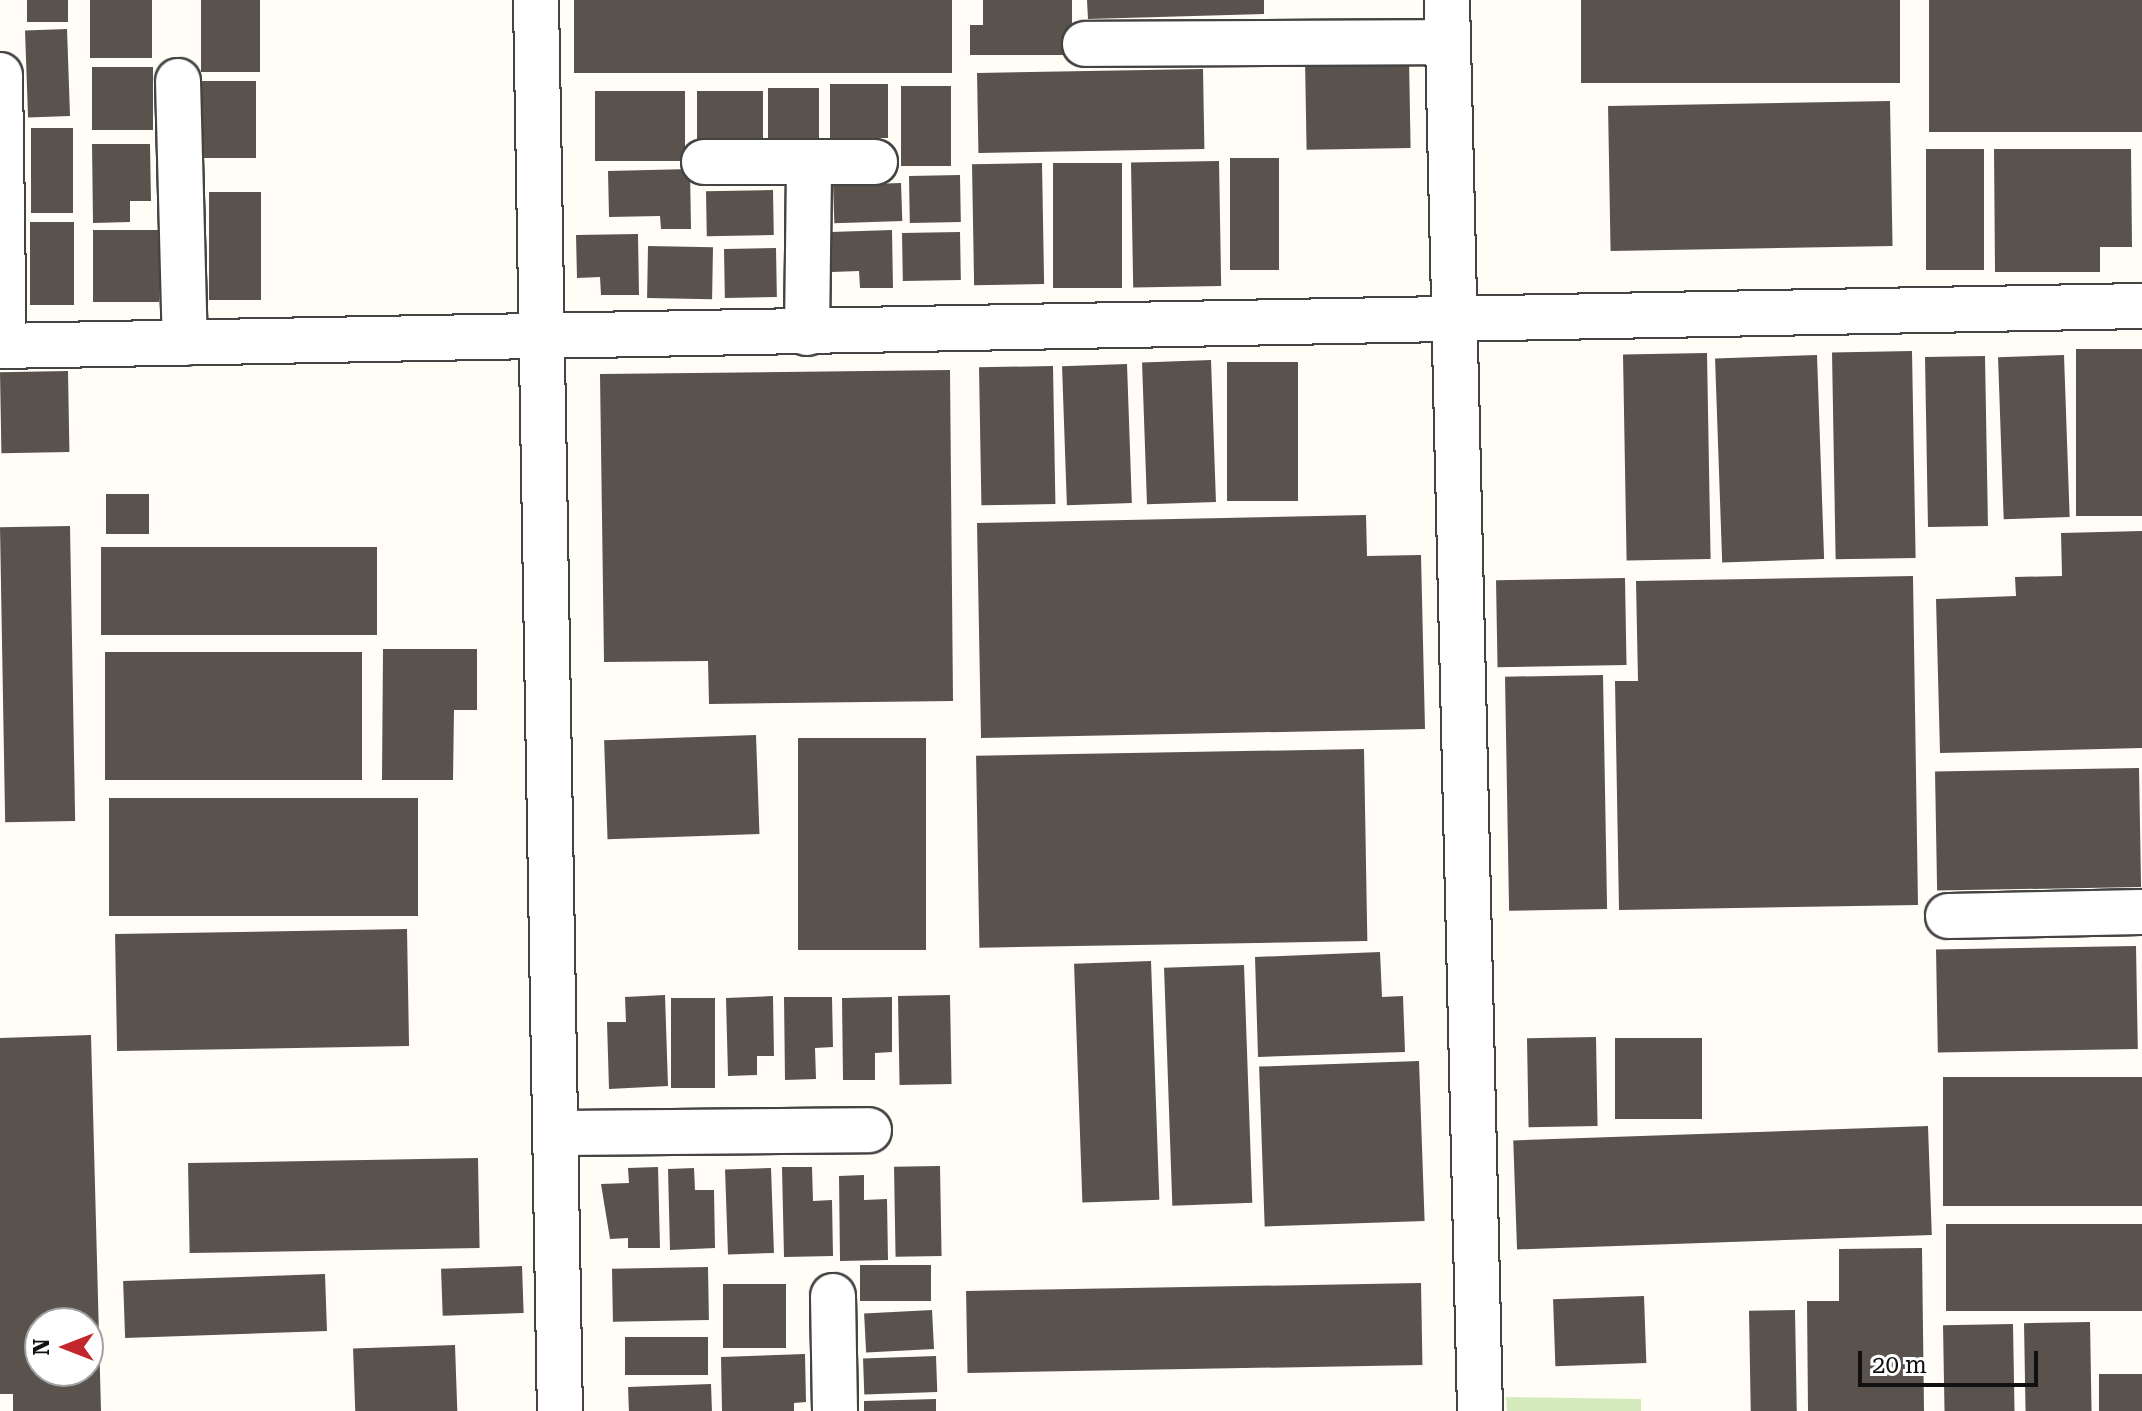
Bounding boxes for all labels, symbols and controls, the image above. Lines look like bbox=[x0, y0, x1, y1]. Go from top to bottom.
north arrow bbox=[24, 1307, 104, 1387]
scale bar bbox=[1862, 1335, 2042, 1385]
text: N bbox=[29, 1339, 54, 1355]
text: 20 m bbox=[1872, 1351, 1927, 1379]

